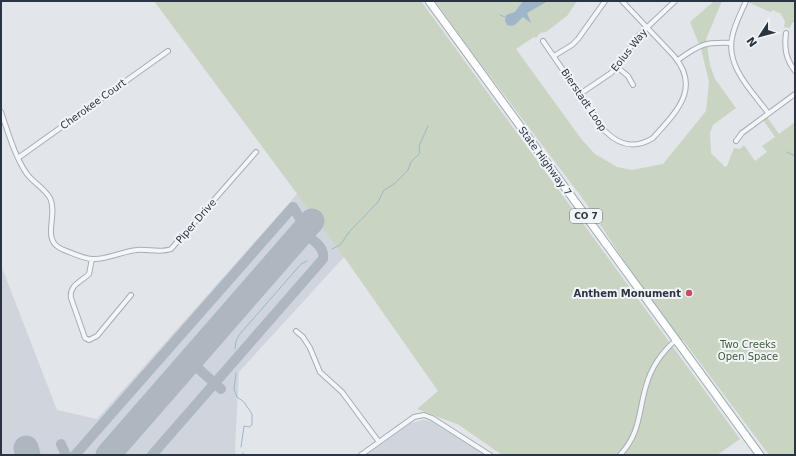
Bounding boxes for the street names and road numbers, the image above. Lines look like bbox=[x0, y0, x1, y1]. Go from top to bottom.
street label: Eolus Way bbox=[609, 26, 649, 74]
street label: Bierstadt Loop bbox=[559, 67, 609, 133]
street label: Cherokee Court bbox=[58, 77, 128, 131]
street label: State Highway 7 bbox=[516, 124, 574, 198]
street label: Piper Drive bbox=[174, 197, 218, 245]
road number: CO 7 bbox=[570, 209, 602, 223]

